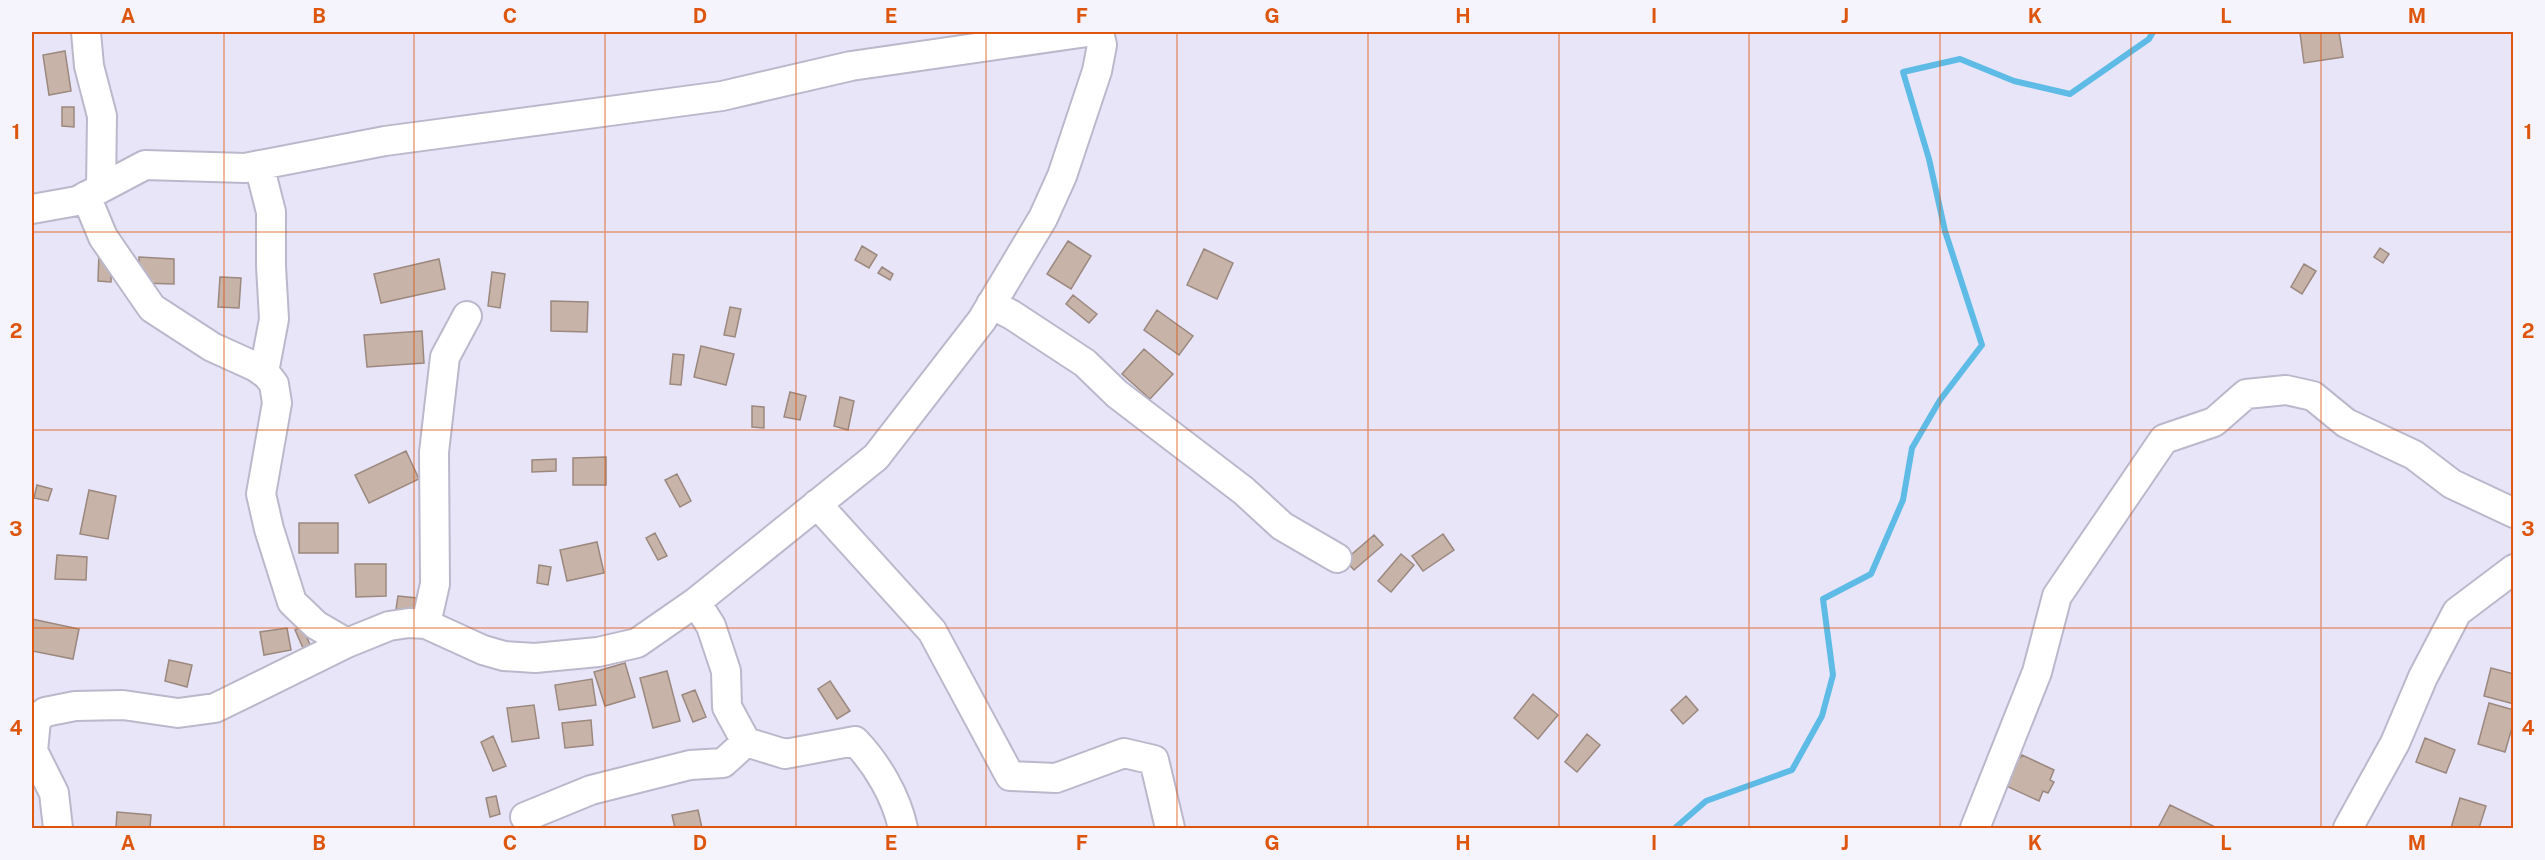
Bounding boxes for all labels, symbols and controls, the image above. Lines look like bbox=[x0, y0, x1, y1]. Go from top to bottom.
text: A bbox=[121, 4, 135, 28]
text: B bbox=[312, 4, 326, 28]
text: C bbox=[503, 4, 517, 28]
text: D bbox=[693, 4, 707, 28]
text: E bbox=[885, 4, 897, 28]
text: F bbox=[1076, 4, 1088, 28]
text: G bbox=[1264, 4, 1280, 28]
text: H bbox=[1455, 4, 1471, 28]
text: I bbox=[1651, 4, 1657, 28]
text: J bbox=[1841, 4, 1849, 28]
text: K bbox=[2028, 4, 2042, 28]
text: L bbox=[2220, 4, 2232, 28]
text: M bbox=[2408, 4, 2426, 28]
text: 1 bbox=[12, 120, 20, 144]
text: 1 bbox=[2524, 120, 2532, 144]
text: 2 bbox=[10, 319, 22, 343]
text: 2 bbox=[2522, 319, 2534, 343]
text: 3 bbox=[9, 517, 23, 541]
text: 3 bbox=[2521, 517, 2535, 541]
text: 4 bbox=[9, 716, 23, 740]
text: 4 bbox=[2521, 716, 2535, 740]
text: A bbox=[121, 831, 135, 855]
text: B bbox=[312, 831, 326, 855]
text: C bbox=[503, 831, 517, 855]
text: D bbox=[693, 831, 707, 855]
text: E bbox=[885, 831, 897, 855]
text: F bbox=[1076, 831, 1088, 855]
text: G bbox=[1264, 831, 1280, 855]
text: H bbox=[1455, 831, 1471, 855]
text: I bbox=[1651, 831, 1657, 855]
text: J bbox=[1841, 831, 1849, 855]
text: K bbox=[2028, 831, 2042, 855]
text: L bbox=[2220, 831, 2232, 855]
text: M bbox=[2408, 831, 2426, 855]

